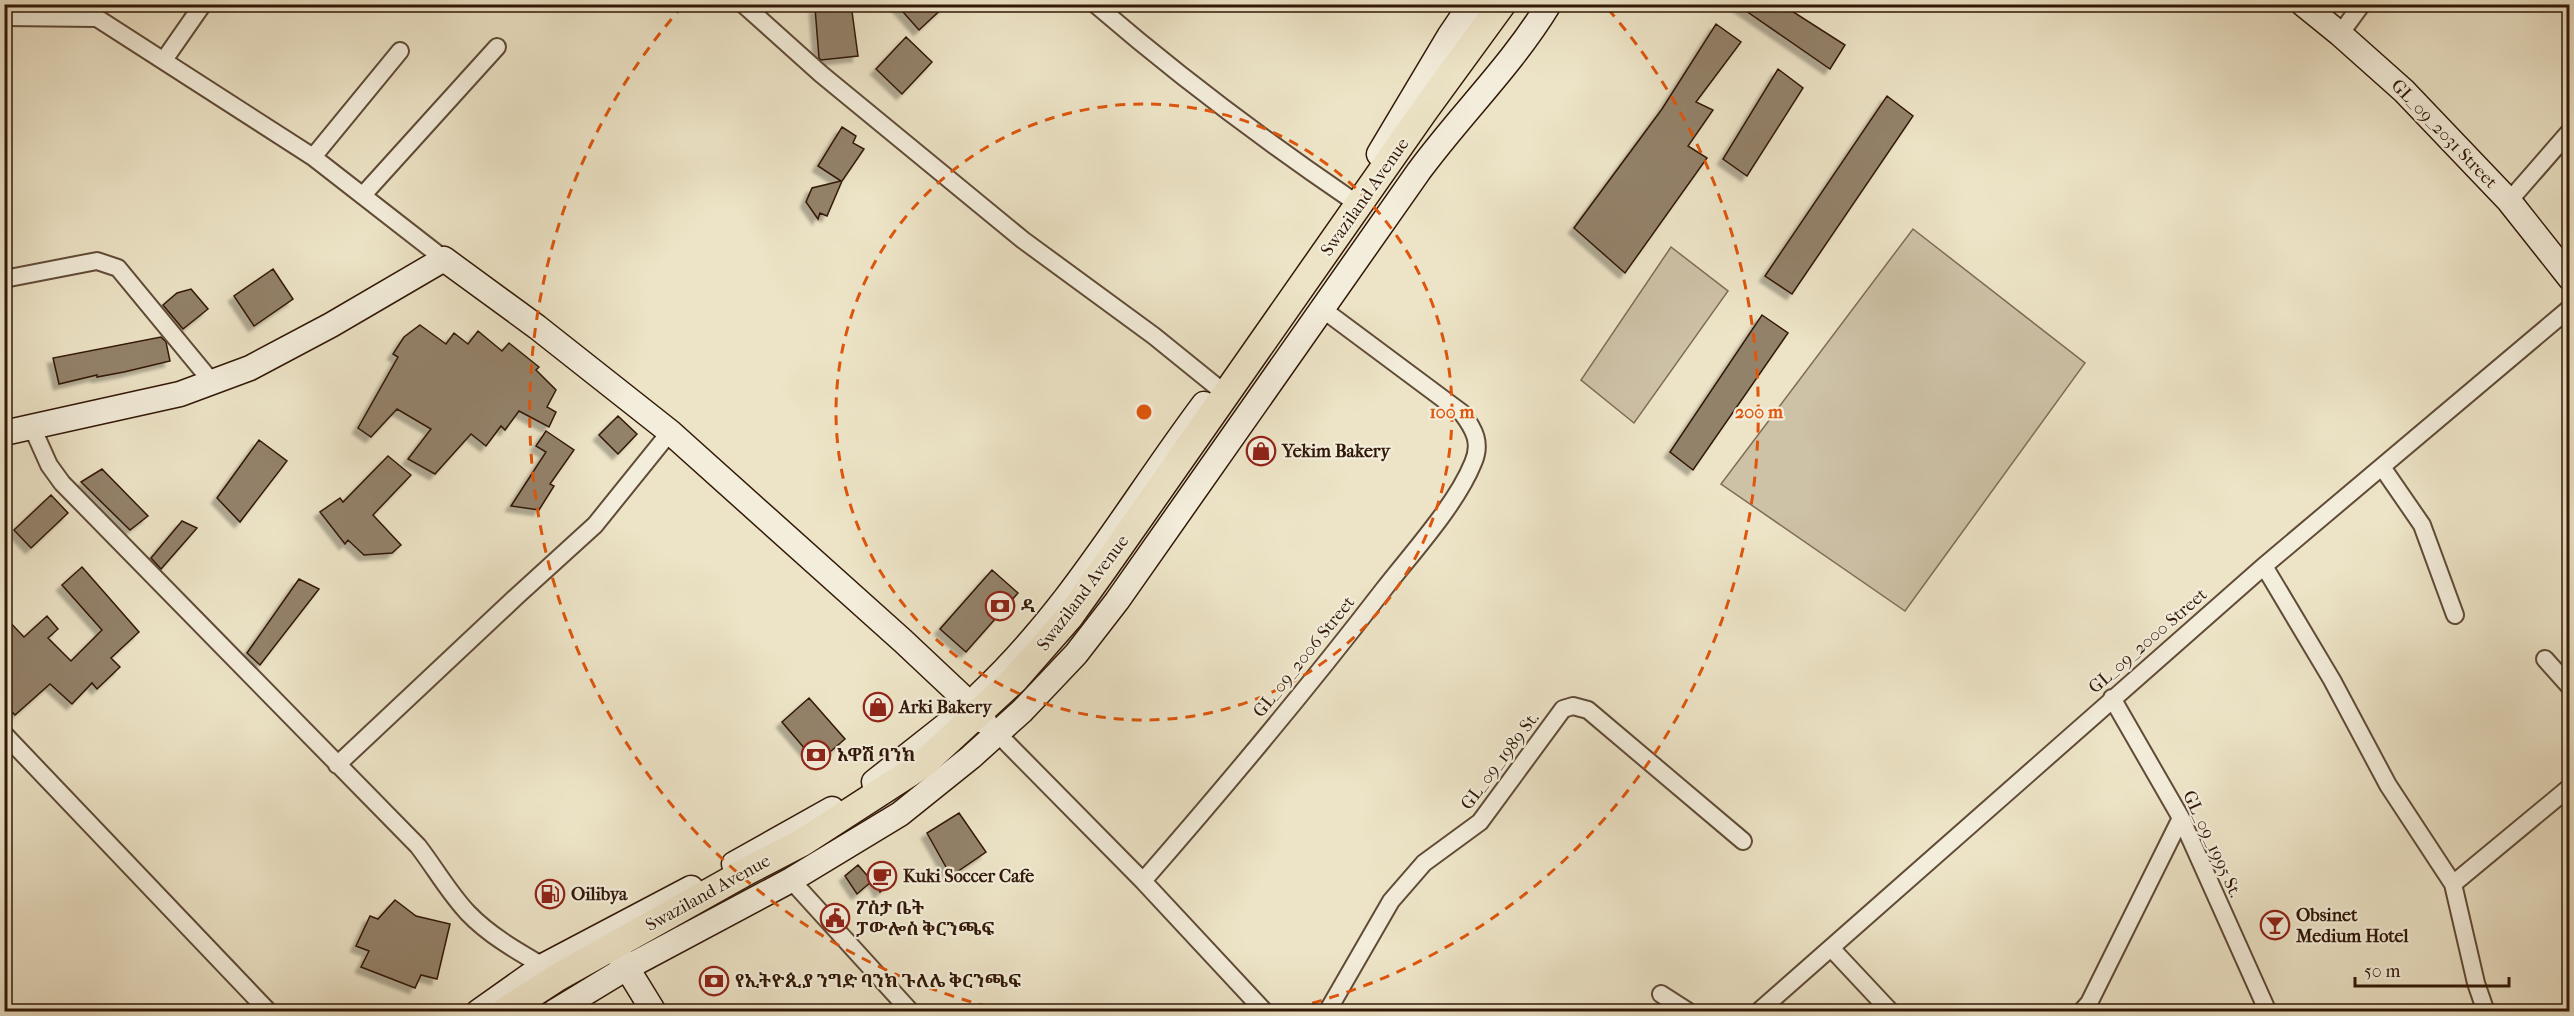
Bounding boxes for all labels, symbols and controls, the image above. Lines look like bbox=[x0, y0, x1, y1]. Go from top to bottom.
street label: GL_09_2031 Street bbox=[2387, 75, 2502, 193]
street label: Swaziland Avenue bbox=[1316, 134, 1414, 260]
centre of rings bbox=[1134, 402, 1154, 422]
text: 100 m bbox=[1429, 402, 1476, 423]
text: 200 m bbox=[1735, 402, 1784, 423]
shop icon: Yekim Bakery bbox=[1245, 435, 1277, 467]
place label: Yekim Bakery bbox=[1281, 441, 1391, 462]
street label: Swaziland Avenue bbox=[1033, 531, 1133, 655]
street label: GL_09_2000 Street bbox=[2085, 584, 2212, 698]
bank icon: ዳ bbox=[984, 590, 1016, 622]
street label: GL_09_2006 Street bbox=[1249, 592, 1360, 722]
place label: ዳ bbox=[1021, 596, 1035, 617]
shop icon: Arki Bakery bbox=[862, 691, 894, 723]
place label: Arki Bakery bbox=[898, 697, 993, 718]
street label: GL_09_1989 St. bbox=[1457, 708, 1543, 814]
bank icon: አዋሽ ባንክ bbox=[800, 739, 832, 771]
place label: አዋሽ ባንክ bbox=[837, 745, 915, 766]
street label: GL_09_1995 St. bbox=[2178, 787, 2246, 901]
street label: Swaziland Avenue bbox=[642, 850, 774, 936]
cafe icon: Kuki Soccer Cafe bbox=[866, 860, 898, 892]
place label: Kuki Soccer Cafe bbox=[903, 866, 1034, 887]
fuel station icon: Oilibya bbox=[534, 878, 566, 910]
place label: Oilibya bbox=[571, 884, 628, 905]
place label: ፖስታ ቤት ፓውሎስ ቅርንጫፍ bbox=[856, 898, 995, 940]
public building icon: ፖስታ ቤት ፓውሎስ ቅርንጫፍ bbox=[819, 902, 851, 934]
place label: Obsinet Medium Hotel bbox=[2295, 905, 2409, 947]
bar icon: Obsinet Medium Hotel bbox=[2259, 909, 2291, 941]
scale bar bbox=[2355, 950, 2510, 988]
text: 50 m bbox=[2364, 961, 2401, 982]
bank icon: የኢትዮጲያ ንግድ ባንክ ጉለሌ ቅርንጫፍ bbox=[698, 965, 730, 997]
place label: የኢትዮጲያ ንግድ ባንክ ጉለሌ ቅርንጫፍ bbox=[735, 971, 1021, 992]

